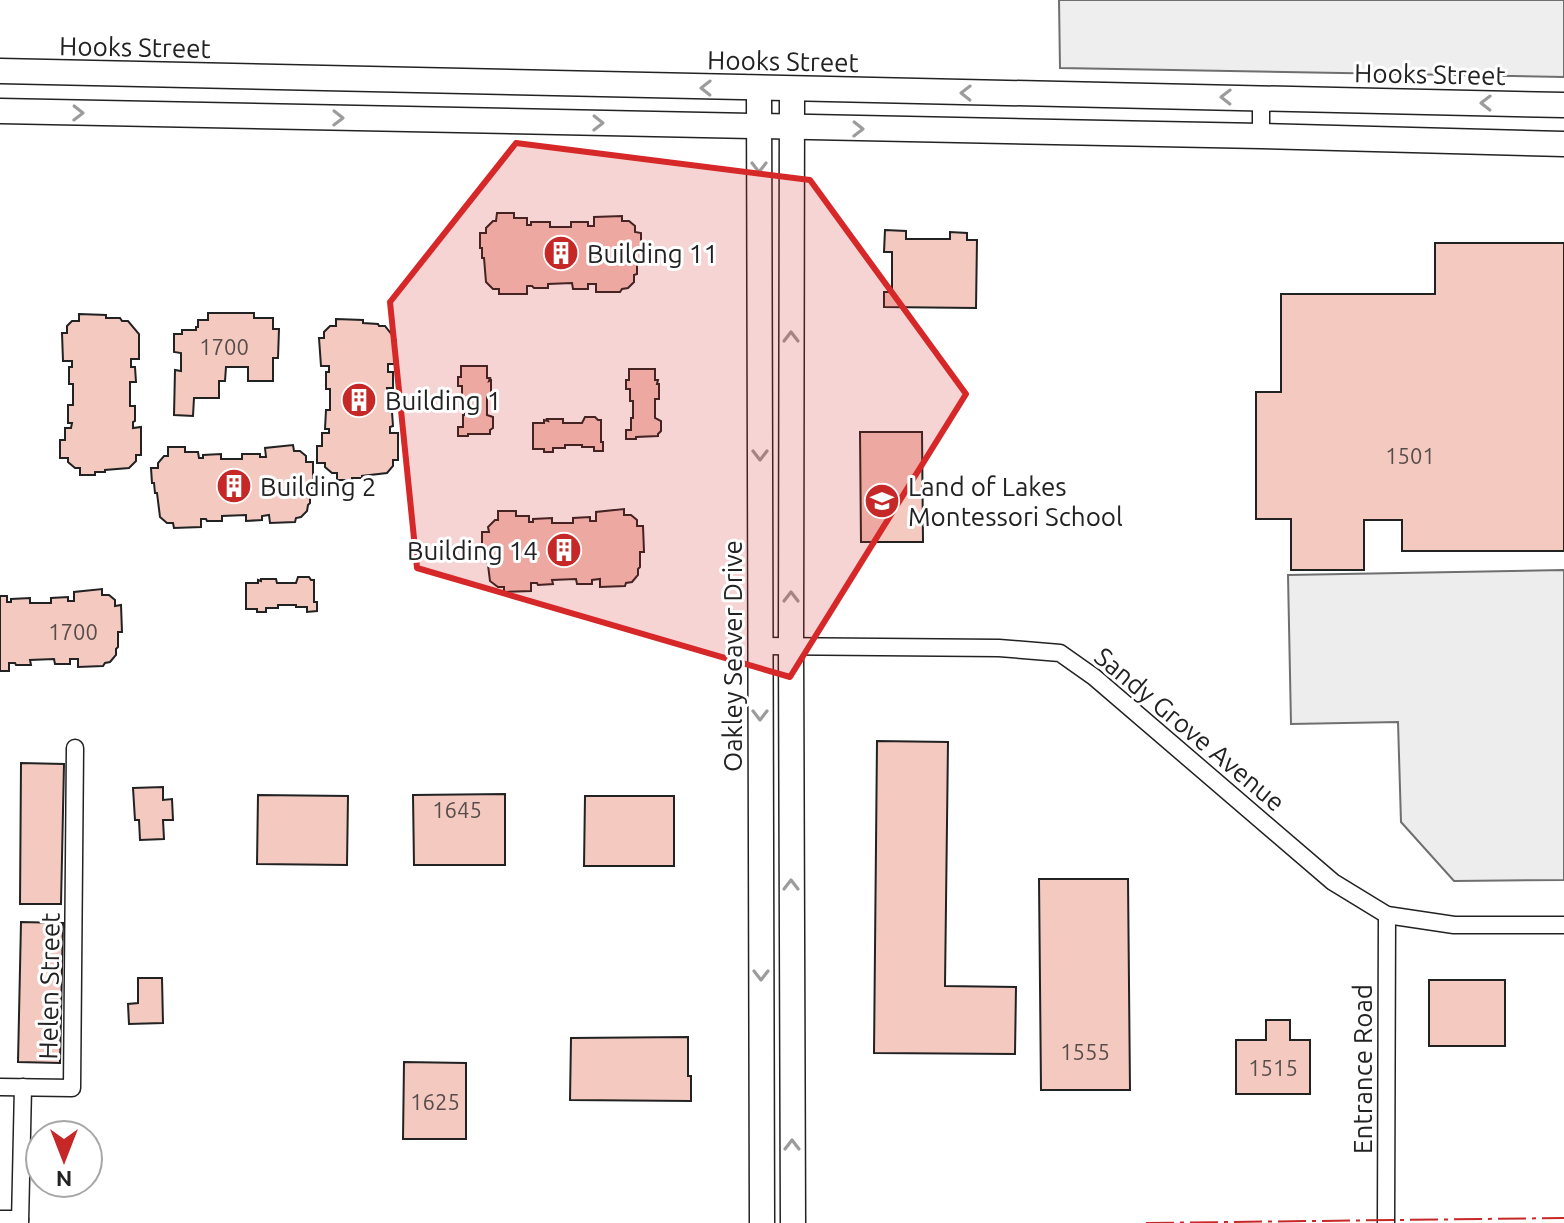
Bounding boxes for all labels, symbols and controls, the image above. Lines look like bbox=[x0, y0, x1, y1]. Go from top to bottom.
street label: Hooks Street bbox=[59, 31, 211, 63]
street label: Hooks Street bbox=[707, 45, 859, 77]
street label: Hooks Street bbox=[1354, 58, 1506, 90]
one-way arrow bbox=[699, 79, 712, 96]
one-way arrow bbox=[959, 84, 972, 101]
one-way arrow bbox=[1219, 89, 1232, 106]
one-way arrow bbox=[1479, 95, 1492, 112]
one-way arrow bbox=[72, 104, 85, 121]
one-way arrow bbox=[332, 109, 345, 126]
one-way arrow bbox=[592, 115, 605, 132]
one-way arrow bbox=[852, 120, 865, 137]
one-way arrow bbox=[750, 161, 768, 174]
building icon: Building 11 bbox=[542, 234, 580, 272]
place label: Building 11 bbox=[587, 239, 718, 268]
one-way arrow bbox=[782, 330, 800, 343]
house number: 1700 bbox=[199, 334, 249, 359]
building icon: Building 1 bbox=[340, 381, 378, 419]
place label: Building 1 bbox=[385, 386, 501, 415]
house number: 1501 bbox=[1385, 443, 1435, 468]
one-way arrow bbox=[751, 449, 769, 462]
building icon: Building 2 bbox=[215, 467, 253, 505]
place label: Building 2 bbox=[260, 472, 376, 501]
place label: Land of Lakes Montessori School bbox=[908, 472, 1123, 531]
school or university icon: Land of Lakes Montessori School bbox=[863, 482, 901, 520]
building icon: Building 14 bbox=[545, 531, 583, 569]
place label: Building 14 bbox=[407, 536, 538, 565]
street label: Oakley Seaver Drive bbox=[718, 540, 747, 772]
one-way arrow bbox=[782, 590, 800, 603]
house number: 1700 bbox=[48, 619, 98, 644]
street label: Sandy Grove Avenue bbox=[1089, 641, 1291, 817]
one-way arrow bbox=[751, 709, 769, 722]
house number: 1645 bbox=[432, 797, 482, 822]
one-way arrow bbox=[782, 878, 800, 891]
street label: Helen Street bbox=[33, 912, 65, 1060]
one-way arrow bbox=[752, 969, 770, 982]
street label: Entrance Road bbox=[1348, 984, 1377, 1154]
house number: 1555 bbox=[1060, 1039, 1110, 1064]
house number: 1515 bbox=[1248, 1055, 1298, 1080]
house number: 1625 bbox=[410, 1089, 460, 1114]
north arrow bbox=[24, 1119, 104, 1199]
one-way arrow bbox=[783, 1138, 801, 1151]
text: N bbox=[56, 1167, 72, 1192]

